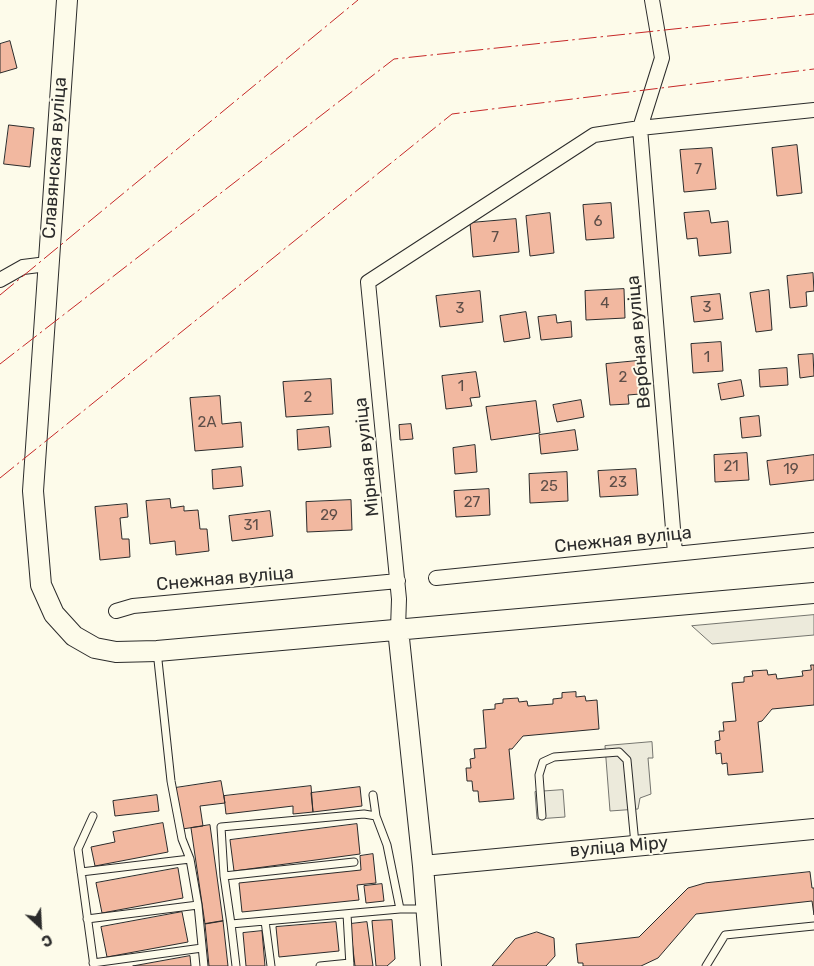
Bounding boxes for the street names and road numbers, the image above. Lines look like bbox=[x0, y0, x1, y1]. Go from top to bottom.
street label: Славянская вуліца bbox=[39, 76, 71, 240]
street label: Вербная вуліца bbox=[622, 274, 656, 410]
street label: Мірная вуліца bbox=[350, 396, 384, 518]
street label: Снежная вуліца bbox=[553, 522, 693, 558]
street label: Снежная вуліца bbox=[155, 562, 295, 596]
street label: вуліца Міру bbox=[569, 832, 669, 862]

